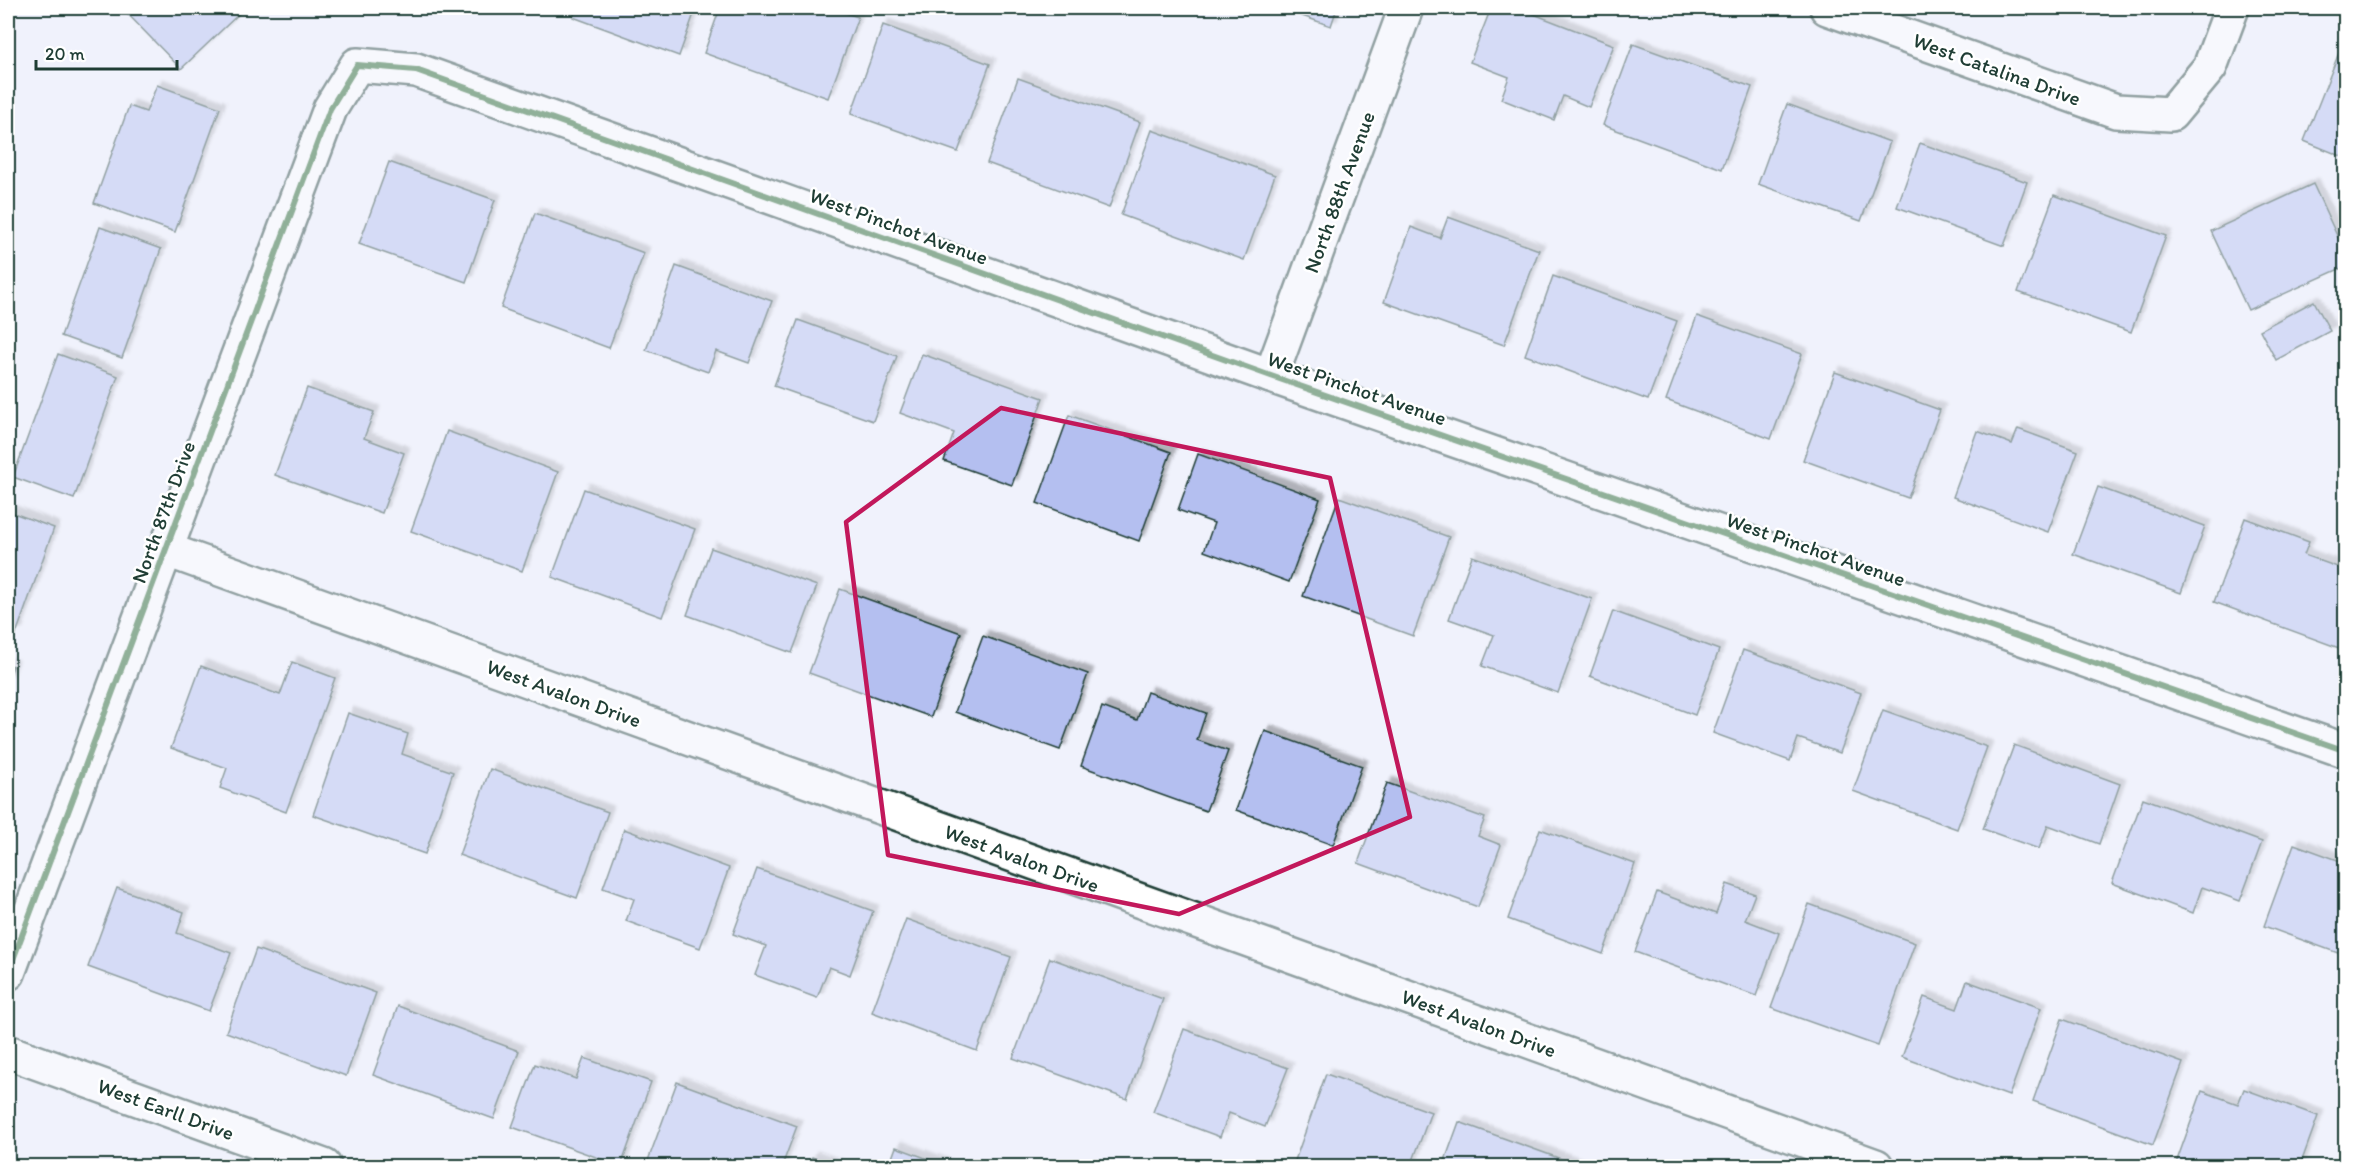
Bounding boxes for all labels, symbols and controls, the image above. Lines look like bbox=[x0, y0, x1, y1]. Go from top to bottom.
street label: West Catalina Drive bbox=[1910, 27, 2084, 111]
scale bar bbox=[36, 33, 177, 71]
text: 20 m bbox=[45, 43, 85, 65]
street label: North 88th Avenue bbox=[1298, 108, 1380, 276]
street label: West Pinchot Avenue bbox=[806, 182, 992, 270]
street label: West Pinchot Avenue bbox=[1264, 346, 1450, 430]
street label: North 87th Drive bbox=[126, 437, 200, 587]
street label: West Pinchot Avenue bbox=[1723, 507, 1909, 591]
street label: West Avalon Drive bbox=[483, 653, 645, 733]
street label: West Avalon Drive bbox=[941, 818, 1103, 898]
street label: West Avalon Drive bbox=[1398, 983, 1560, 1063]
street label: West Earll Drive bbox=[94, 1073, 238, 1145]

